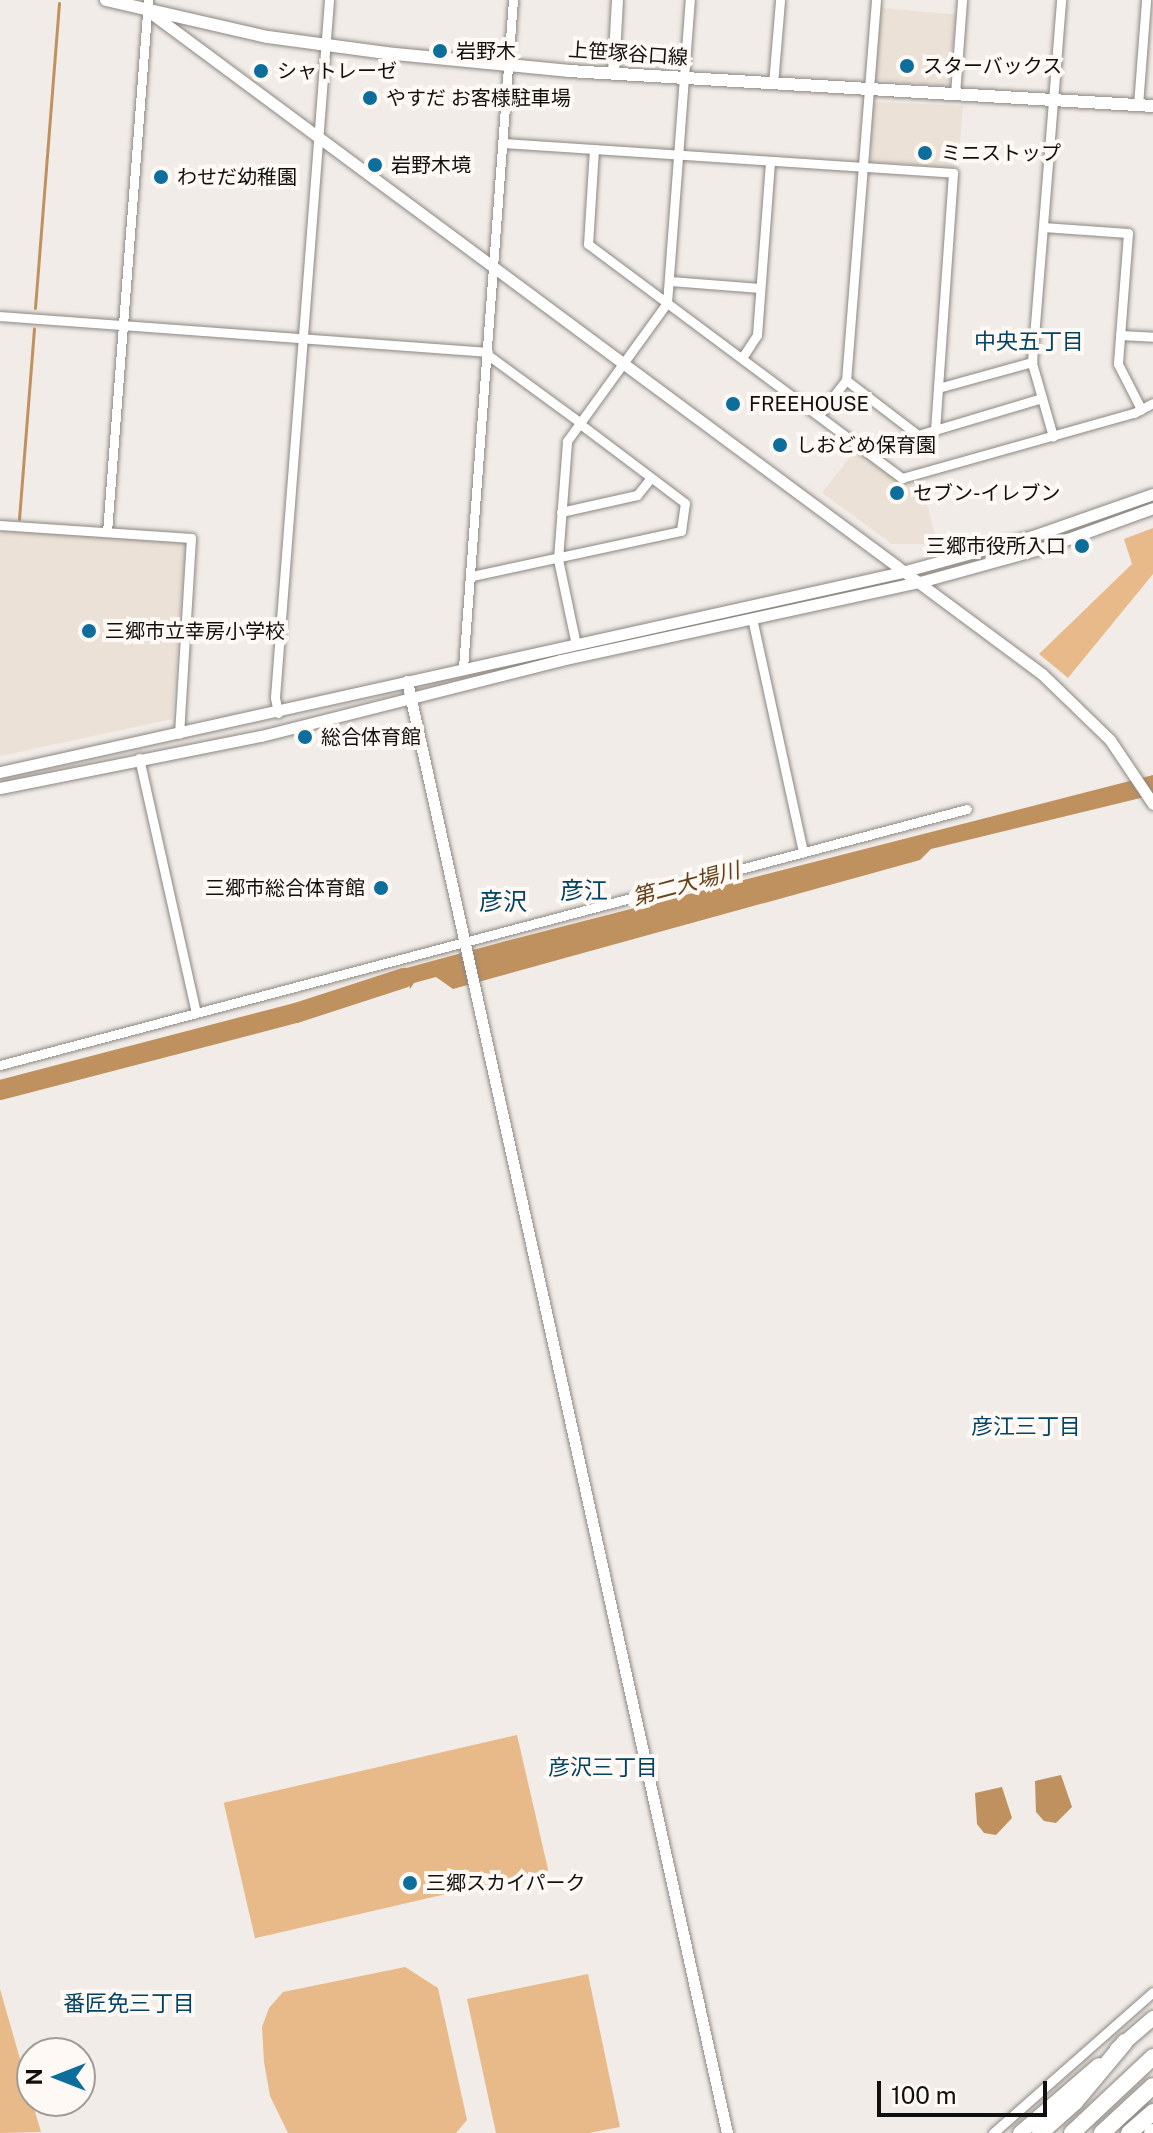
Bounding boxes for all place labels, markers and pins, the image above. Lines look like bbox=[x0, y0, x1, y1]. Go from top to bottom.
place label: 岩野木 bbox=[456, 39, 516, 63]
marker: 岩野木 bbox=[431, 42, 449, 60]
place label: スターバックス bbox=[923, 54, 1063, 78]
marker: スターバックス bbox=[898, 57, 916, 75]
place label: シャトレーゼ bbox=[277, 59, 397, 83]
marker: シャトレーゼ bbox=[252, 62, 270, 80]
place label: やすだ お客様駐車場 bbox=[386, 86, 571, 110]
marker: やすだ お客様駐車場 bbox=[361, 89, 379, 107]
place label: ミニストップ bbox=[941, 141, 1061, 165]
marker: ミニストップ bbox=[916, 144, 934, 162]
place label: 岩野木境 bbox=[391, 153, 471, 177]
marker: 岩野木境 bbox=[366, 156, 384, 174]
place label: わせだ幼稚園 bbox=[177, 165, 297, 189]
marker: わせだ幼稚園 bbox=[152, 168, 170, 186]
place label: FREEHOUSE bbox=[749, 392, 869, 416]
marker: FREEHOUSE bbox=[724, 395, 742, 413]
place label: しおどめ保育園 bbox=[796, 433, 936, 457]
marker: しおどめ保育園 bbox=[771, 436, 789, 454]
place label: セブン-イレブン bbox=[913, 481, 1061, 505]
marker: セブン-イレブン bbox=[888, 484, 906, 502]
place label: 三郷市役所入口 bbox=[926, 534, 1066, 558]
marker: 三郷市役所入口 bbox=[1073, 537, 1091, 555]
place label: 三郷市立幸房小学校 bbox=[105, 619, 285, 643]
marker: 三郷市立幸房小学校 bbox=[80, 622, 98, 640]
place label: 総合体育館 bbox=[321, 725, 421, 749]
marker: 総合体育館 bbox=[296, 728, 314, 746]
place label: 三郷市総合体育館 bbox=[205, 876, 365, 900]
marker: 三郷市総合体育館 bbox=[372, 879, 390, 897]
place label: 三郷スカイパーク bbox=[426, 1871, 586, 1895]
marker: 三郷スカイパーク bbox=[401, 1874, 419, 1892]

